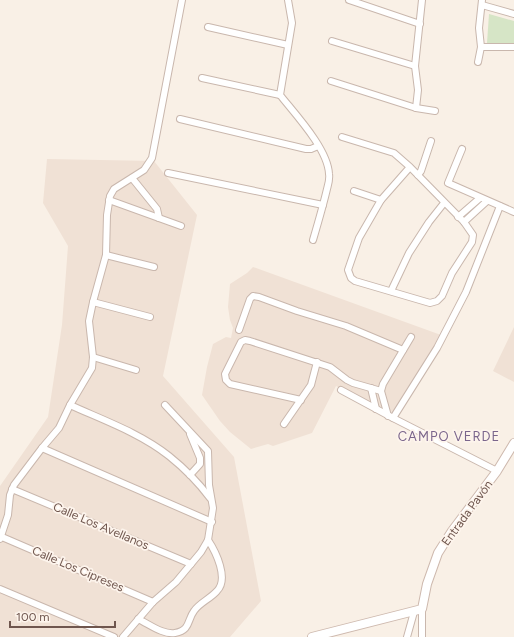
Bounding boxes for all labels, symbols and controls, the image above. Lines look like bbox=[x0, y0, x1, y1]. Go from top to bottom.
district label: CAMPO VERDE bbox=[398, 429, 500, 444]
street label: Entrada Pavón bbox=[439, 477, 496, 548]
street label: Calle Los Avellanos bbox=[51, 500, 151, 553]
street label: Calle Los Cipreses bbox=[30, 543, 126, 595]
scale bar bbox=[10, 603, 115, 629]
text: 100 m bbox=[16, 610, 50, 624]

